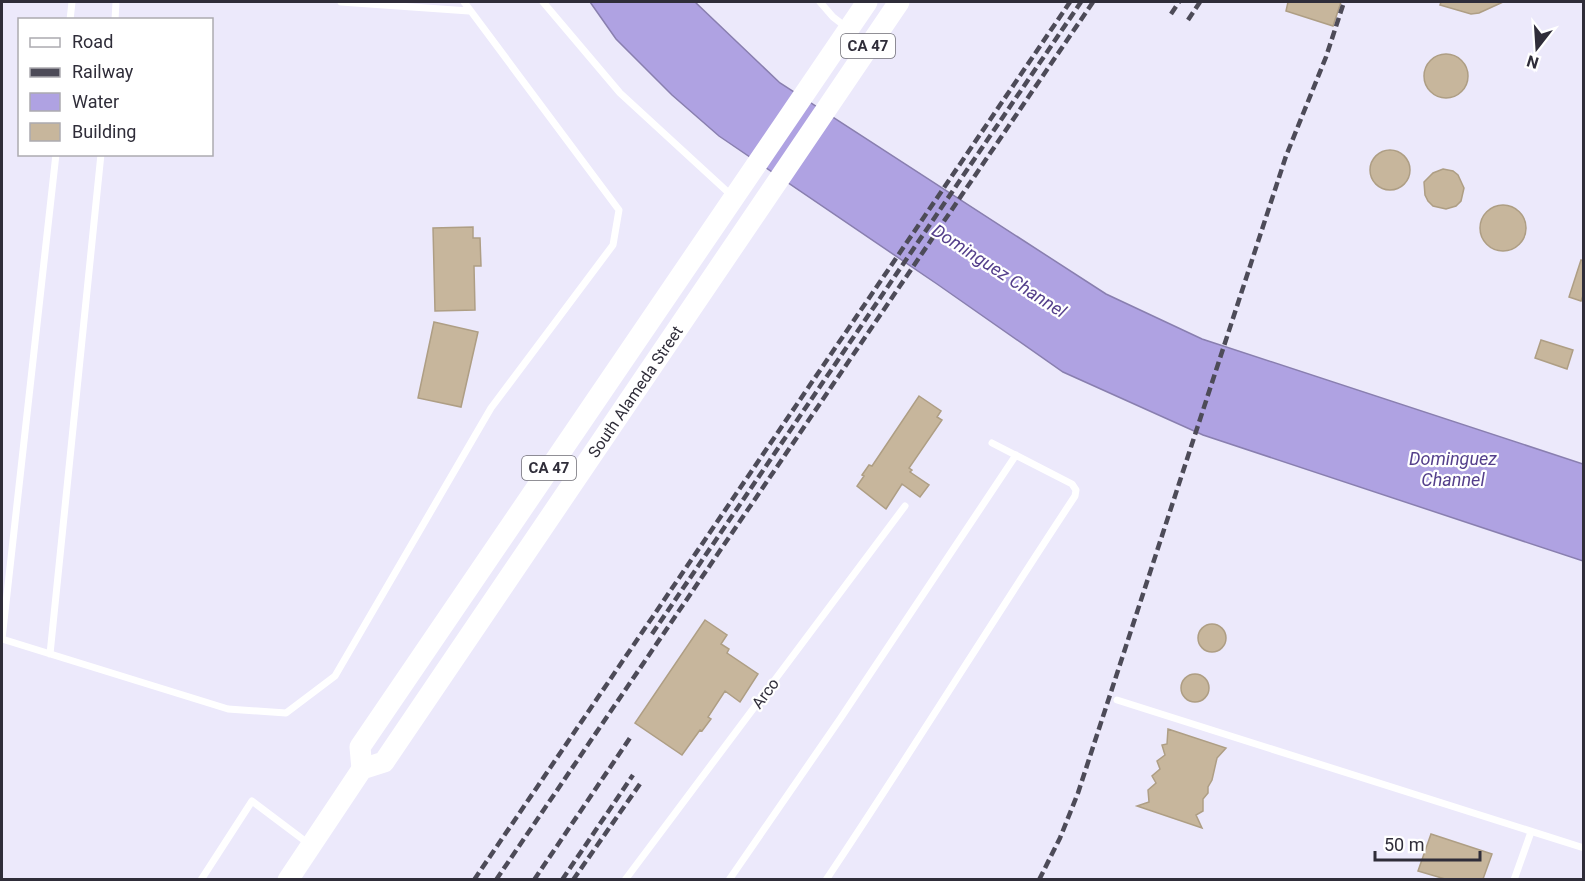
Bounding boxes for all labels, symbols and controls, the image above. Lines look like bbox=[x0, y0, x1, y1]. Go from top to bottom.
legend bbox=[18, 18, 213, 156]
north arrow bbox=[1507, 18, 1567, 78]
text: Road bbox=[72, 31, 113, 52]
road number: CA 47 bbox=[841, 34, 895, 58]
text: N bbox=[1525, 51, 1541, 73]
text: Railway bbox=[72, 61, 134, 82]
text: Water bbox=[72, 91, 119, 112]
text: Building bbox=[72, 121, 136, 142]
water label: Dominguez Channel bbox=[928, 219, 1071, 322]
street label: South Alameda Street bbox=[584, 322, 687, 461]
water label: Dominguez Channel bbox=[1409, 448, 1497, 490]
road number: CA 47 bbox=[522, 456, 576, 480]
street label: Arco bbox=[748, 674, 783, 712]
scale bar bbox=[1375, 824, 1480, 862]
text: 50 m bbox=[1384, 834, 1424, 855]

